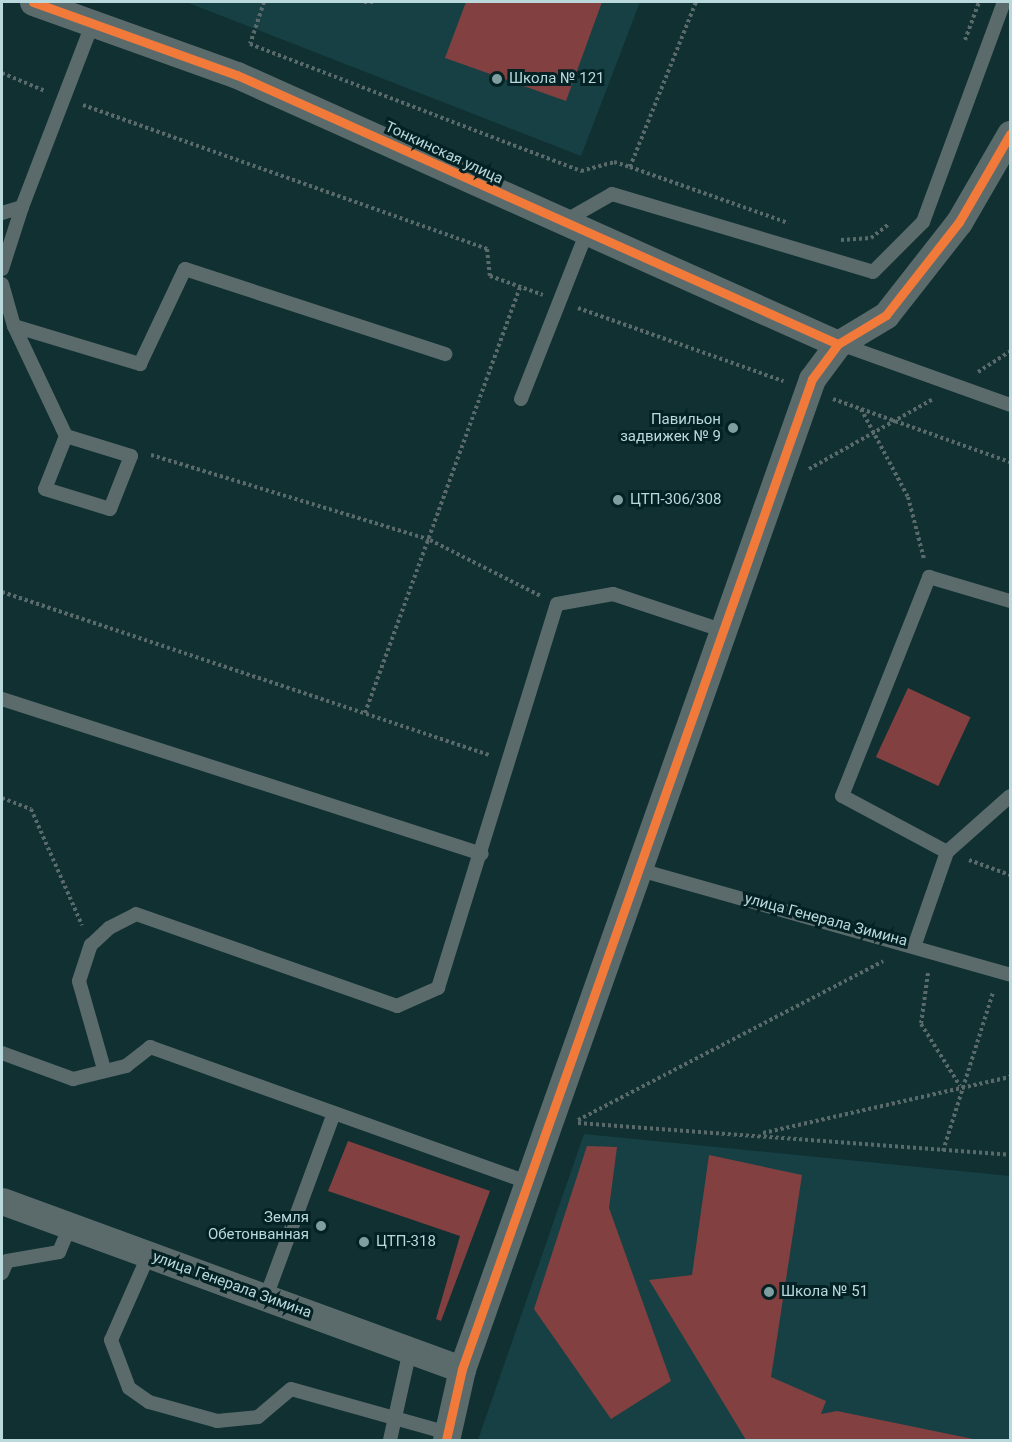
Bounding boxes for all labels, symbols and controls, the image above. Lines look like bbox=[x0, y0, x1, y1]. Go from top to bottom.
place label: Школа № 121 bbox=[509, 70, 604, 88]
marker: Школа № 121 bbox=[490, 72, 504, 86]
street label: Тонкинская улица bbox=[382, 118, 506, 188]
place label: Павильон задвижек № 9 bbox=[620, 410, 721, 445]
marker: Павильон задвижек № 9 bbox=[726, 421, 740, 435]
place label: ЦТП-306/308 bbox=[630, 491, 721, 509]
marker: ЦТП-306/308 bbox=[611, 493, 625, 507]
street label: улица Генерала Зимина bbox=[743, 890, 909, 950]
place label: Земля Обетонванная bbox=[208, 1208, 309, 1243]
marker: Земля Обетонванная bbox=[314, 1219, 328, 1233]
place label: ЦТП-318 bbox=[376, 1233, 436, 1251]
marker: ЦТП-318 bbox=[357, 1235, 371, 1249]
street label: улица Генерала Зимина bbox=[150, 1248, 314, 1322]
place label: Школа № 51 bbox=[781, 1283, 868, 1301]
marker: Школа № 51 bbox=[762, 1285, 776, 1299]

